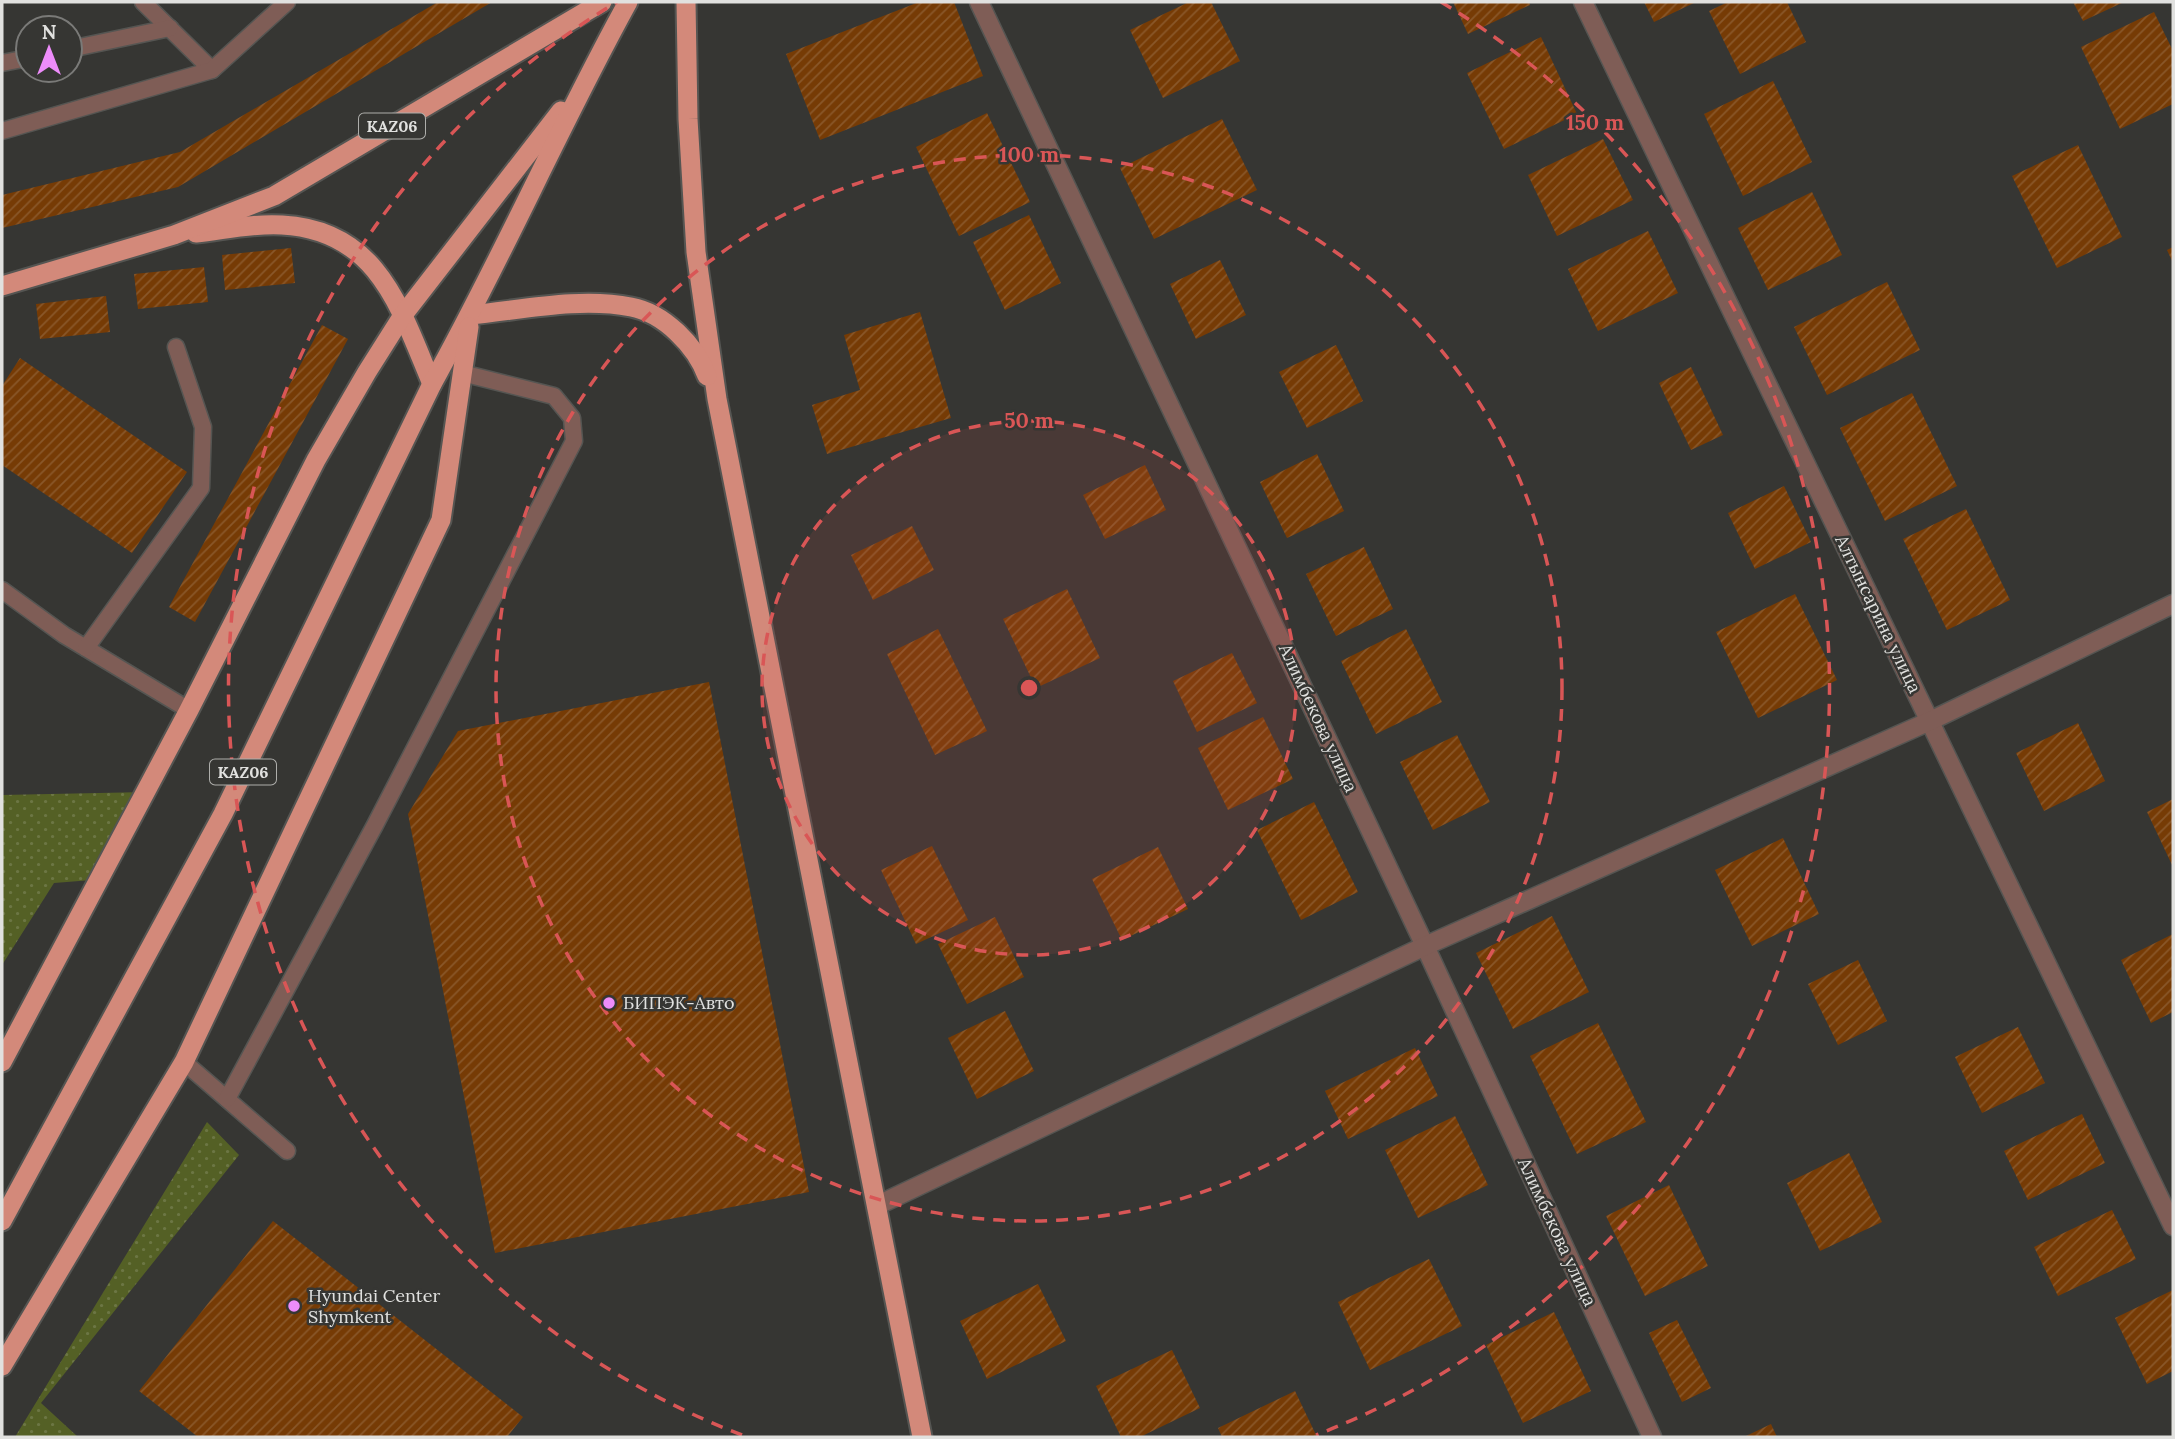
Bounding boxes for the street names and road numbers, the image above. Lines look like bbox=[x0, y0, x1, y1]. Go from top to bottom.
road number: KАZ06 bbox=[359, 114, 425, 138]
street label: Алтынсарина улица bbox=[1830, 530, 1927, 697]
street label: Алимбекова улица bbox=[1274, 639, 1363, 796]
road number: KАZ06 bbox=[210, 760, 276, 785]
street label: Алимбекова улица bbox=[1513, 1153, 1602, 1310]

